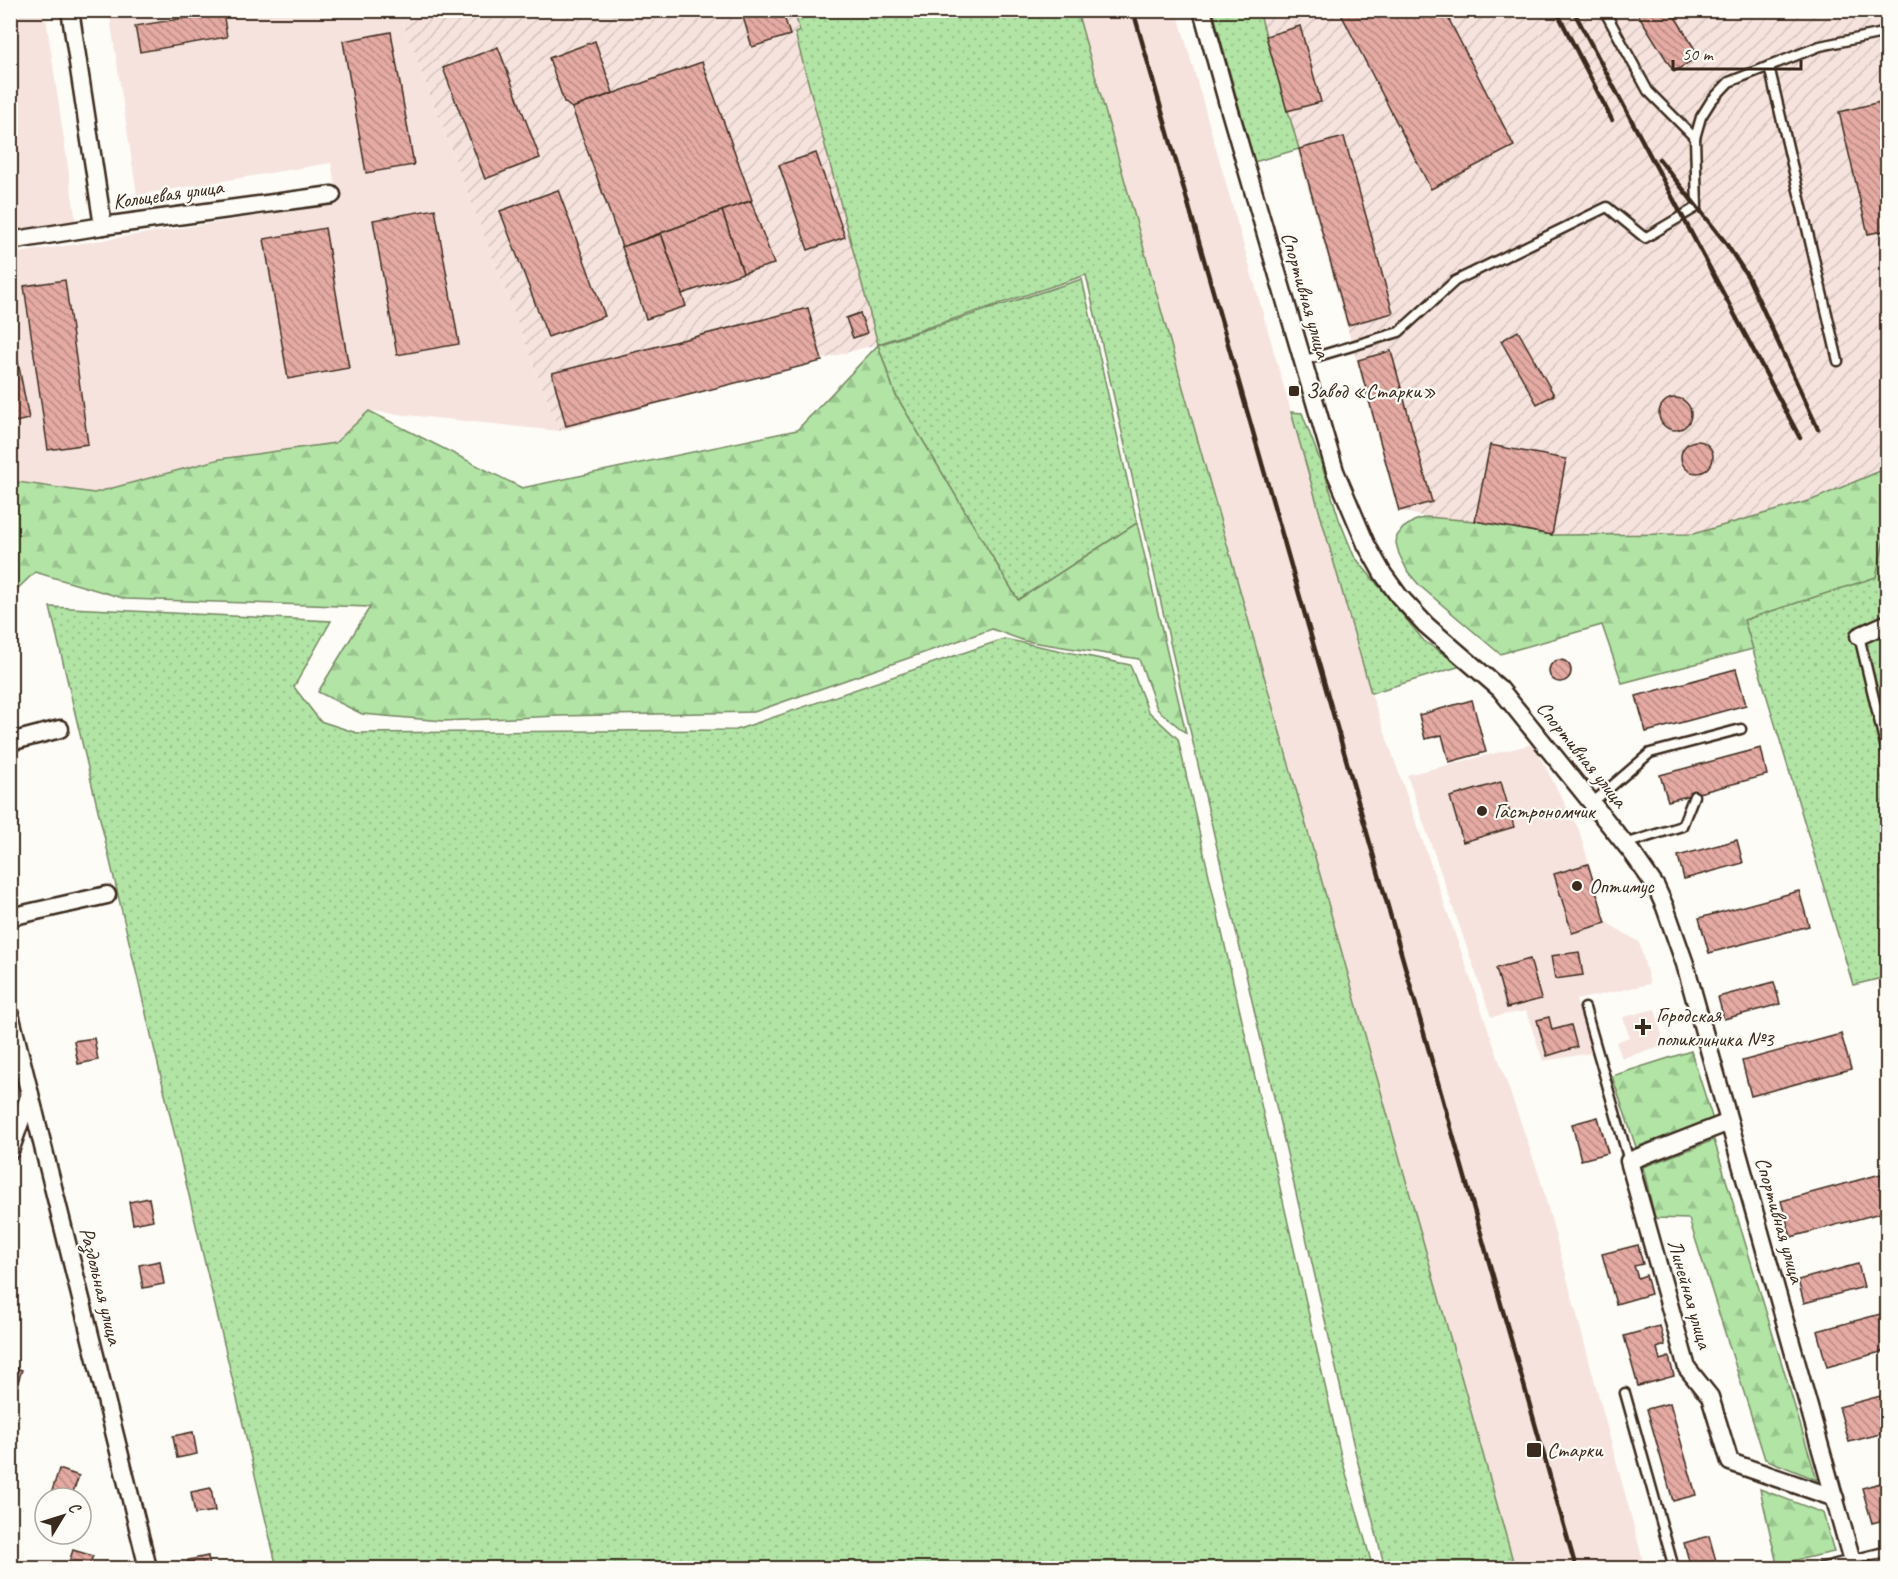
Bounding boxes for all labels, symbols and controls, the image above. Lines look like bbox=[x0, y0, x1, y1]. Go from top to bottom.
scale bar bbox=[1673, 33, 1800, 71]
text: 50 m bbox=[1682, 43, 1715, 65]
street label: Кольцевая улица bbox=[111, 173, 226, 215]
street label: Спортивная улица bbox=[1276, 229, 1337, 363]
place label: Завод «Старки» bbox=[1306, 378, 1436, 404]
marker: Завод «Старки» bbox=[1287, 384, 1301, 398]
street label: Спортивная улица bbox=[1531, 695, 1634, 814]
place label: Гастрономчик bbox=[1494, 798, 1597, 824]
marker: Гастрономчик bbox=[1475, 804, 1489, 818]
place label: Оптимус bbox=[1589, 873, 1655, 899]
marker: Оптимус bbox=[1570, 879, 1584, 893]
place label: Городская поликлиника №3 bbox=[1656, 1002, 1775, 1052]
marker: Городская поликлиника №3 bbox=[1634, 1018, 1652, 1036]
street label: Спортивная улица bbox=[1750, 1154, 1811, 1288]
street label: Раздольная улица bbox=[73, 1225, 129, 1349]
street label: Линейная улица bbox=[1662, 1237, 1718, 1353]
place label: Старки bbox=[1547, 1437, 1604, 1463]
marker: Старки bbox=[1525, 1441, 1543, 1459]
north arrow bbox=[33, 1486, 93, 1546]
text: С bbox=[64, 1498, 86, 1518]

